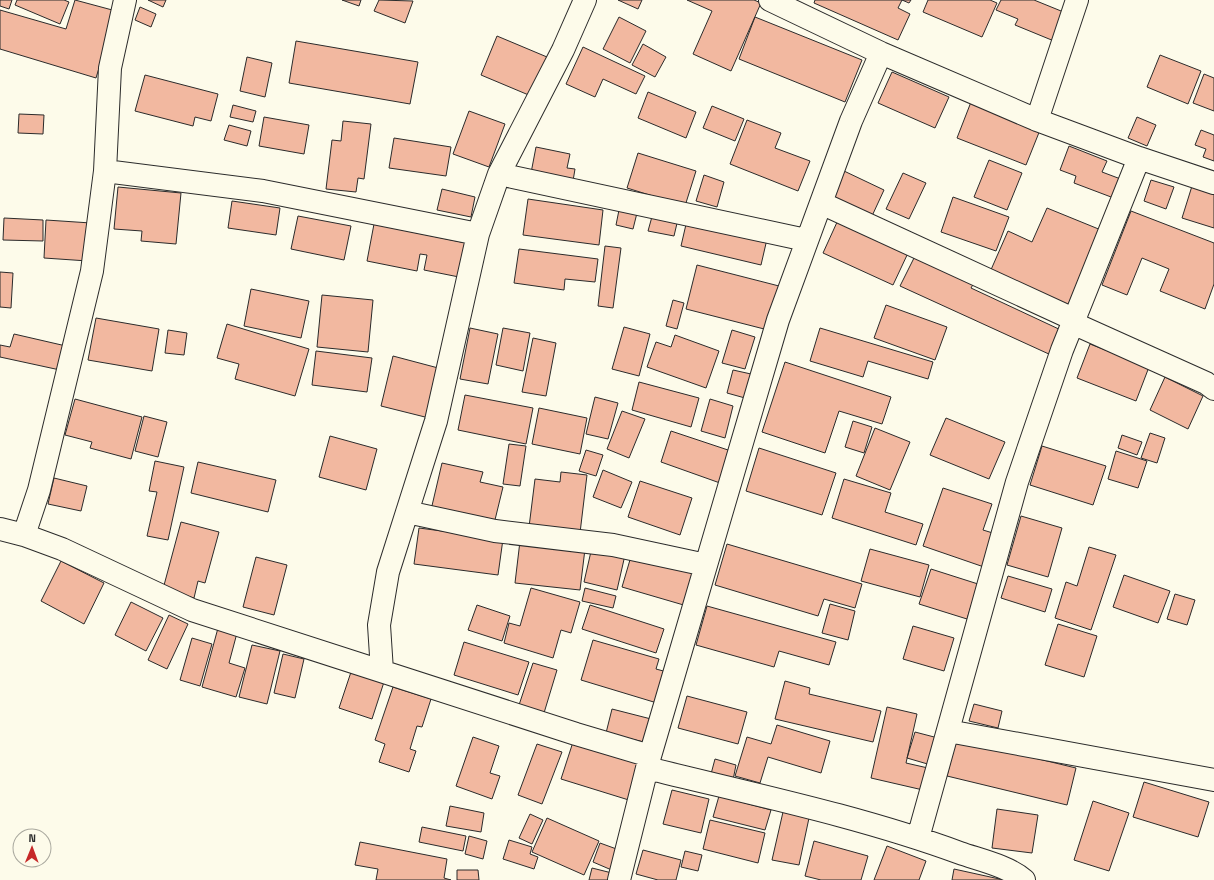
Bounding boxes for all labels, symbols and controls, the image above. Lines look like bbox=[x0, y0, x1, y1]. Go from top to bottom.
north arrow bbox=[12, 828, 52, 868]
text: N bbox=[28, 831, 36, 845]

